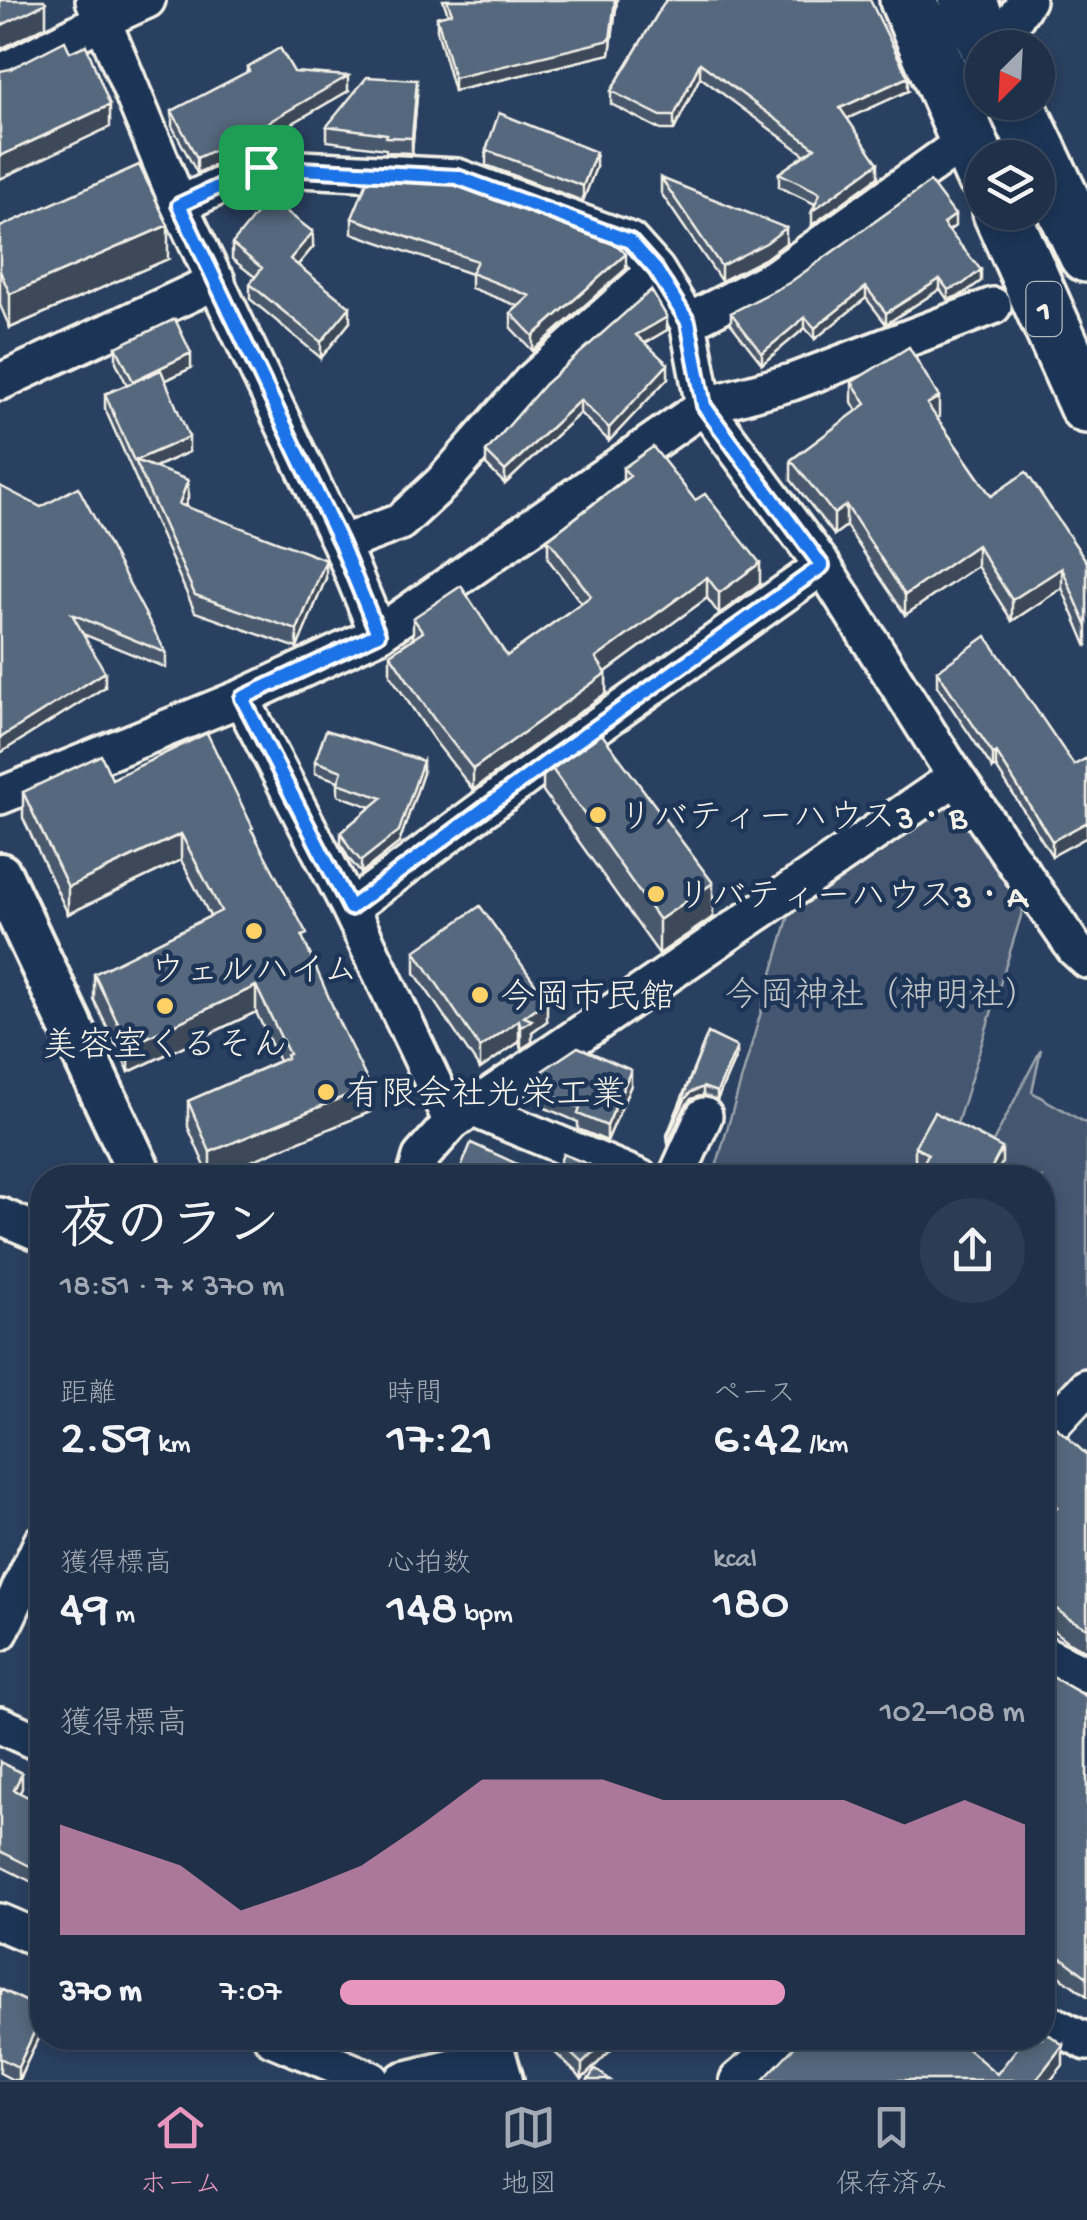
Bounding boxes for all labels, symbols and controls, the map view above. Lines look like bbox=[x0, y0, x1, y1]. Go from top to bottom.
north arrow bbox=[965, 30, 1055, 120]
map controls bbox=[965, 30, 1055, 230]
pin bbox=[219, 125, 304, 210]
icon: arrive bbox=[234, 140, 289, 195]
button: layers bbox=[965, 140, 1055, 230]
road number: 1 bbox=[1026, 282, 1062, 336]
place label: リバティーハウス3・B bbox=[618, 800, 968, 841]
marker: リバティーハウス3・B bbox=[587, 804, 609, 826]
place label: リバティーハウス3・A bbox=[676, 879, 1030, 920]
marker: リバティーハウス3・A bbox=[645, 883, 667, 905]
marker: ウェルハイム bbox=[243, 920, 265, 942]
place label: ウェルハイム bbox=[150, 953, 358, 994]
park label: 今岡神社（神明社） bbox=[724, 976, 1040, 1019]
place label: 今岡市民館 bbox=[500, 978, 675, 1021]
marker: 今岡市民館 bbox=[469, 984, 491, 1006]
marker: 美容室くるそん bbox=[154, 995, 176, 1017]
place label: 美容室くるそん bbox=[42, 1026, 288, 1069]
place label: 有限会社光栄工業 bbox=[346, 1075, 626, 1118]
marker: 有限会社光栄工業 bbox=[315, 1081, 337, 1103]
button: share bbox=[920, 1198, 1025, 1303]
text: 夜のラン bbox=[60, 1199, 280, 1263]
text: 18:51 · 7 × 370 m bbox=[60, 1269, 284, 1307]
text: 距離 bbox=[60, 1379, 116, 1412]
text: 時間 bbox=[387, 1379, 443, 1412]
text: ペース bbox=[713, 1379, 796, 1412]
text: 2.59 bbox=[60, 1412, 152, 1471]
text: 17:21 bbox=[387, 1412, 493, 1471]
text: 6:42 bbox=[713, 1412, 803, 1471]
text: km bbox=[152, 1429, 191, 1462]
text: /km bbox=[803, 1429, 848, 1462]
text: kcal bbox=[713, 1544, 757, 1577]
text: 獲得標高 bbox=[60, 1549, 172, 1582]
text: 心拍数 bbox=[387, 1549, 471, 1582]
text: 180 bbox=[713, 1577, 789, 1636]
text: 49 bbox=[60, 1582, 109, 1641]
text: 148 bbox=[387, 1582, 458, 1641]
text: m bbox=[109, 1599, 135, 1632]
text: bpm bbox=[458, 1599, 513, 1632]
text: 102–108 m bbox=[880, 1695, 1025, 1733]
text: 獲得標高 bbox=[60, 1707, 188, 1745]
text: 370 m bbox=[60, 1974, 142, 2012]
text: 7:07 bbox=[220, 1974, 282, 2012]
tab: ホーム bbox=[139, 2100, 222, 2203]
tab: 地図 bbox=[501, 2100, 557, 2203]
tab: 保存済み bbox=[836, 2100, 948, 2203]

